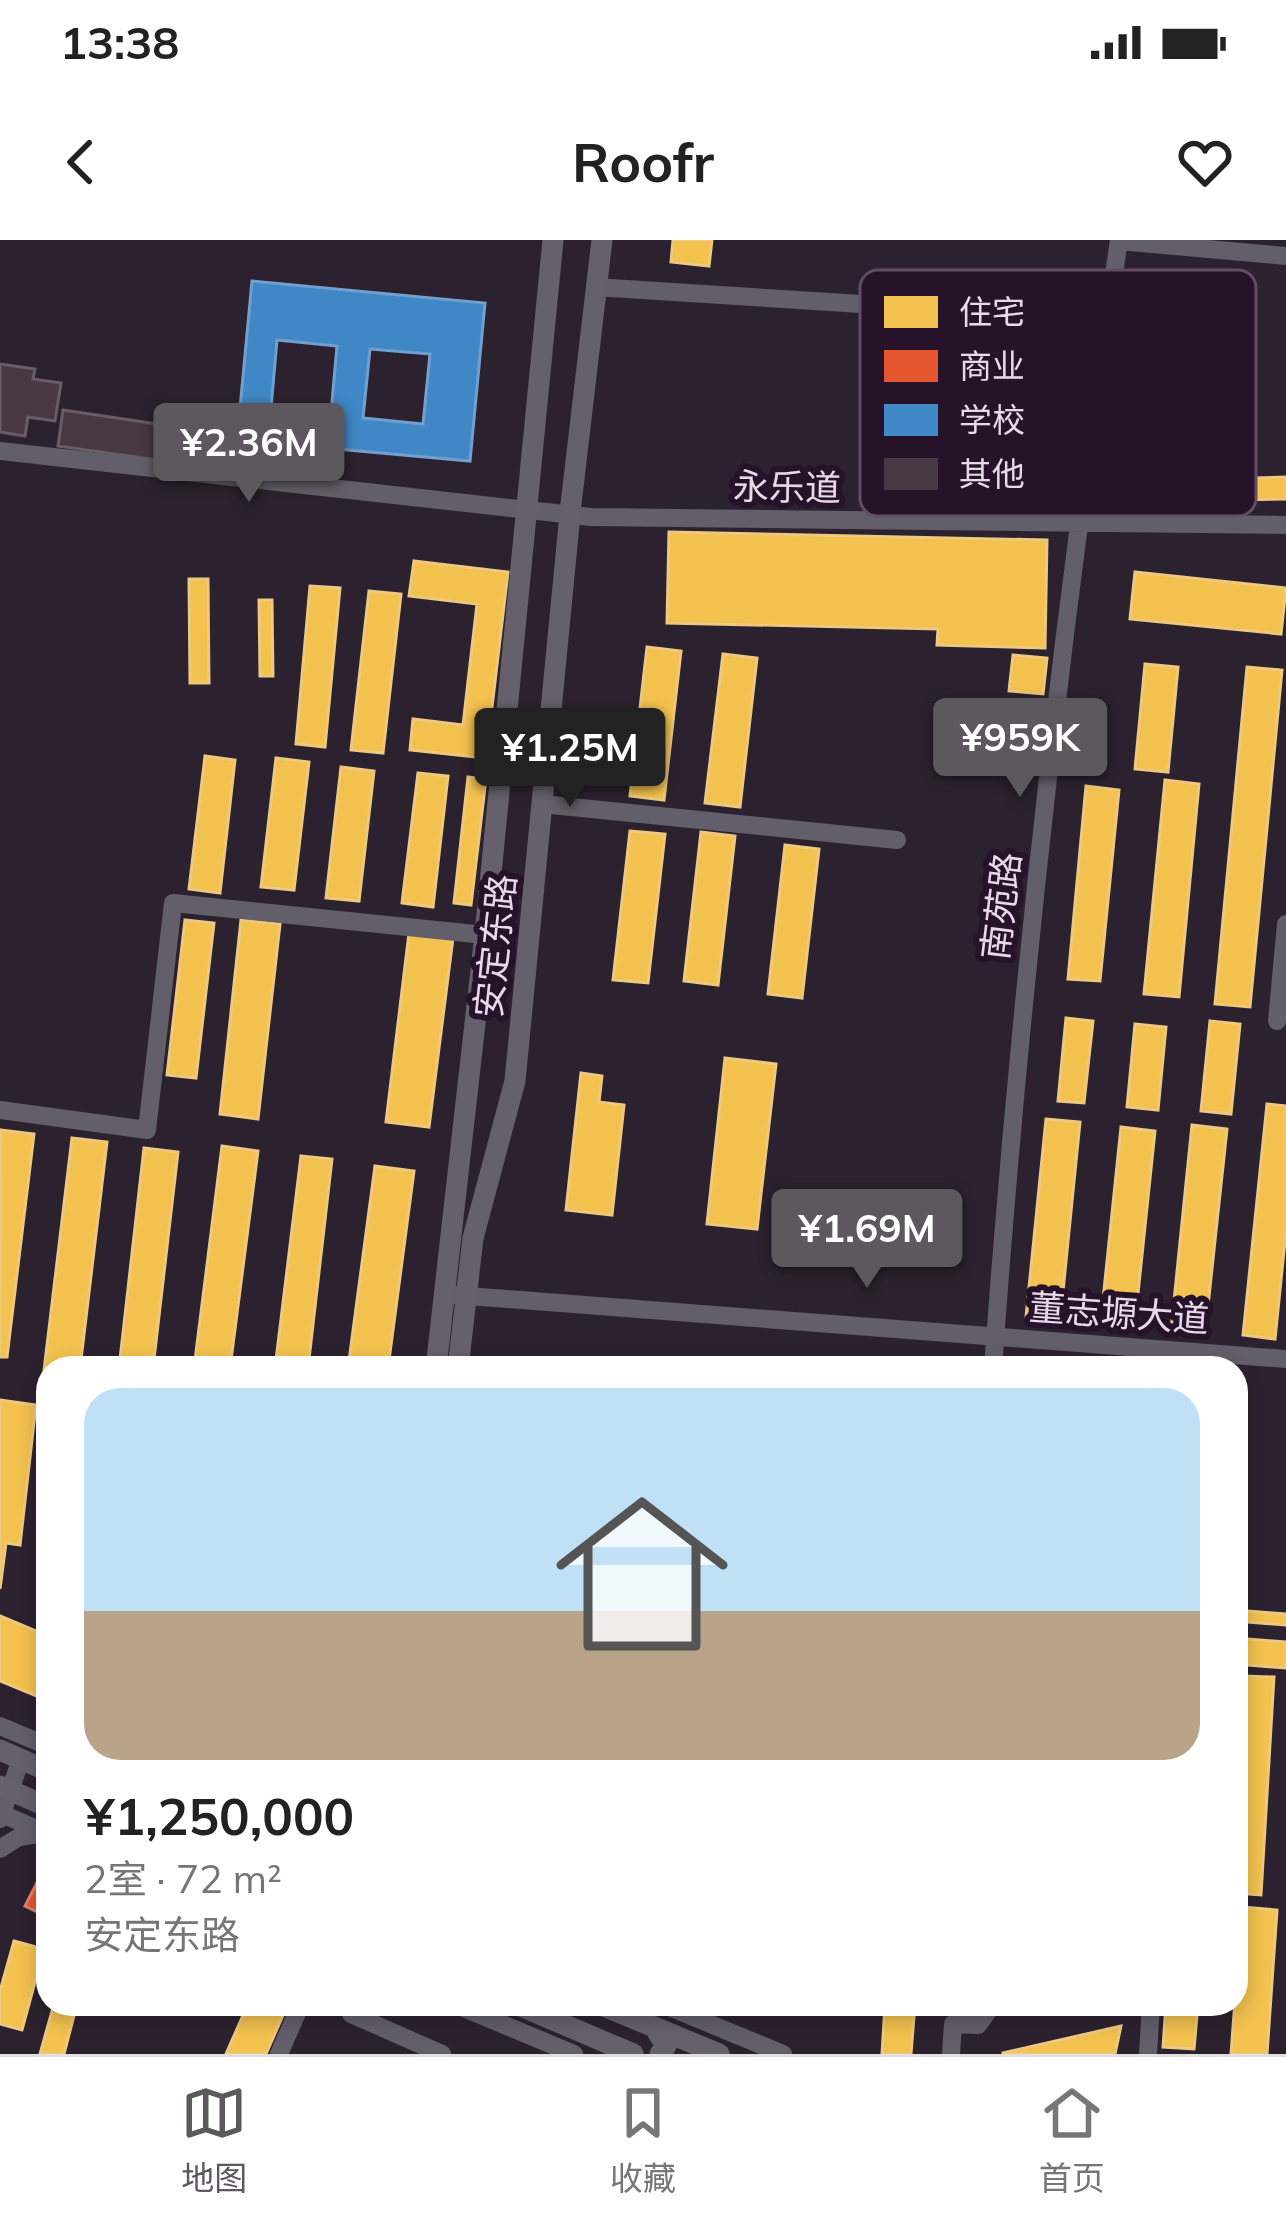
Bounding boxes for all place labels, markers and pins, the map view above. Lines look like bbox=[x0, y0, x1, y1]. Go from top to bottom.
pin: ¥2.36M bbox=[151, 403, 347, 505]
pin: ¥959K bbox=[936, 698, 1104, 800]
pin: ¥1.25M bbox=[472, 708, 668, 810]
pin: ¥1.69M bbox=[769, 1189, 965, 1291]

